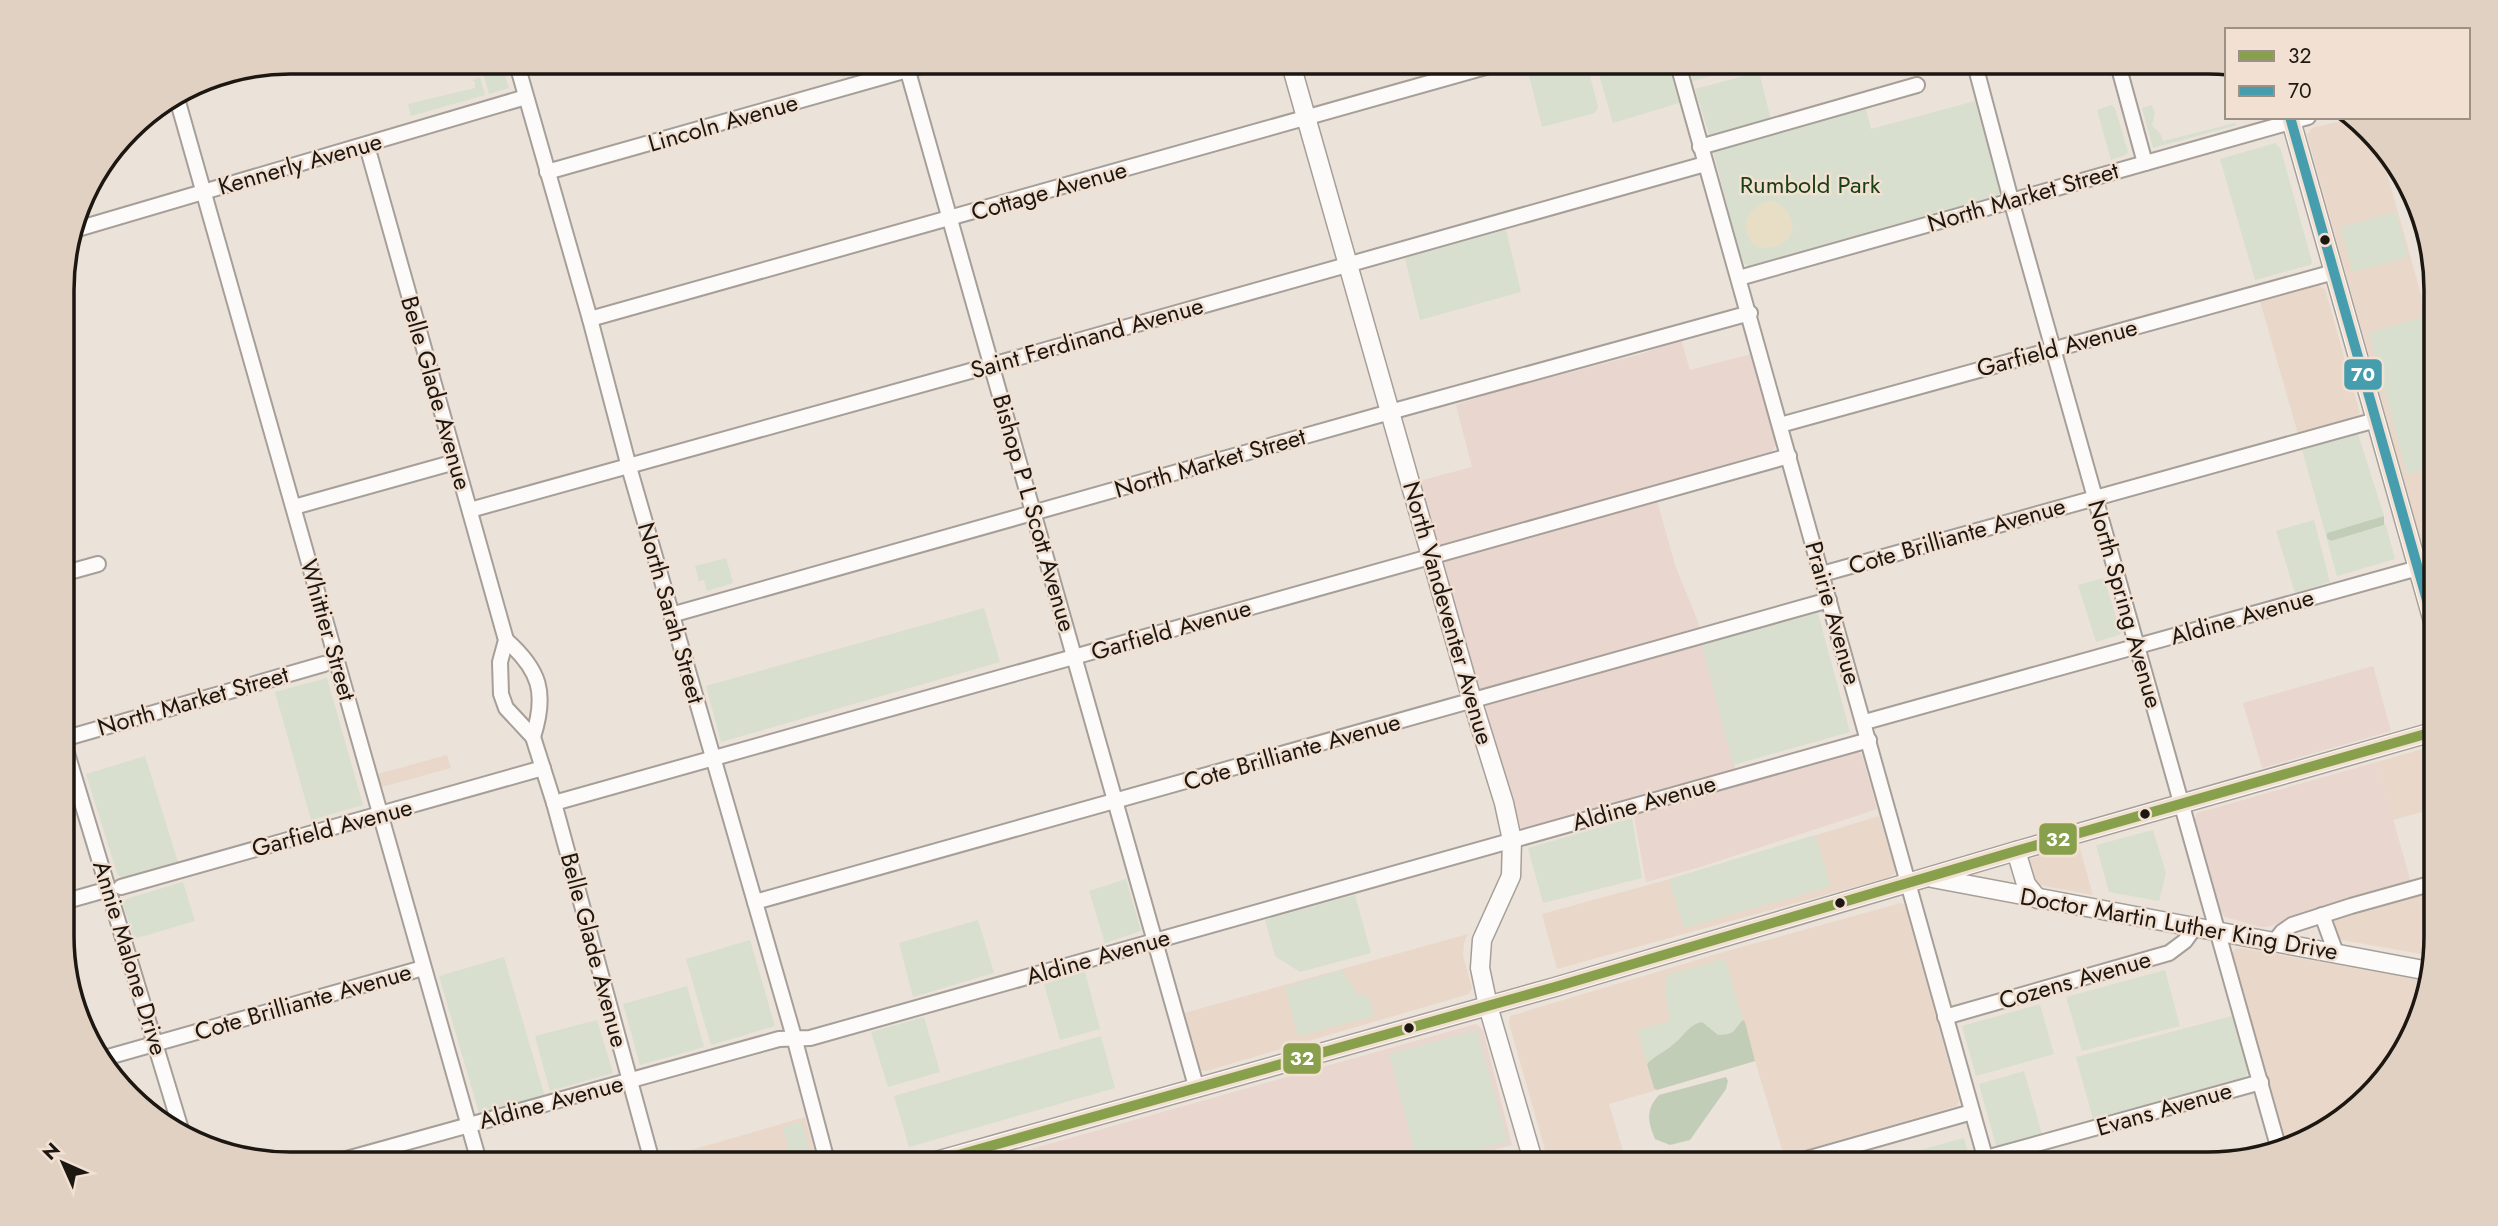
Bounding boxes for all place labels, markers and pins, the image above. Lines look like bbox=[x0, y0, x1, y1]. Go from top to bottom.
unlabelled marker bbox=[2318, 233, 2332, 247]
unlabelled marker bbox=[2138, 807, 2152, 821]
unlabelled marker bbox=[1833, 896, 1847, 910]
unlabelled marker bbox=[1402, 1021, 1416, 1035]

